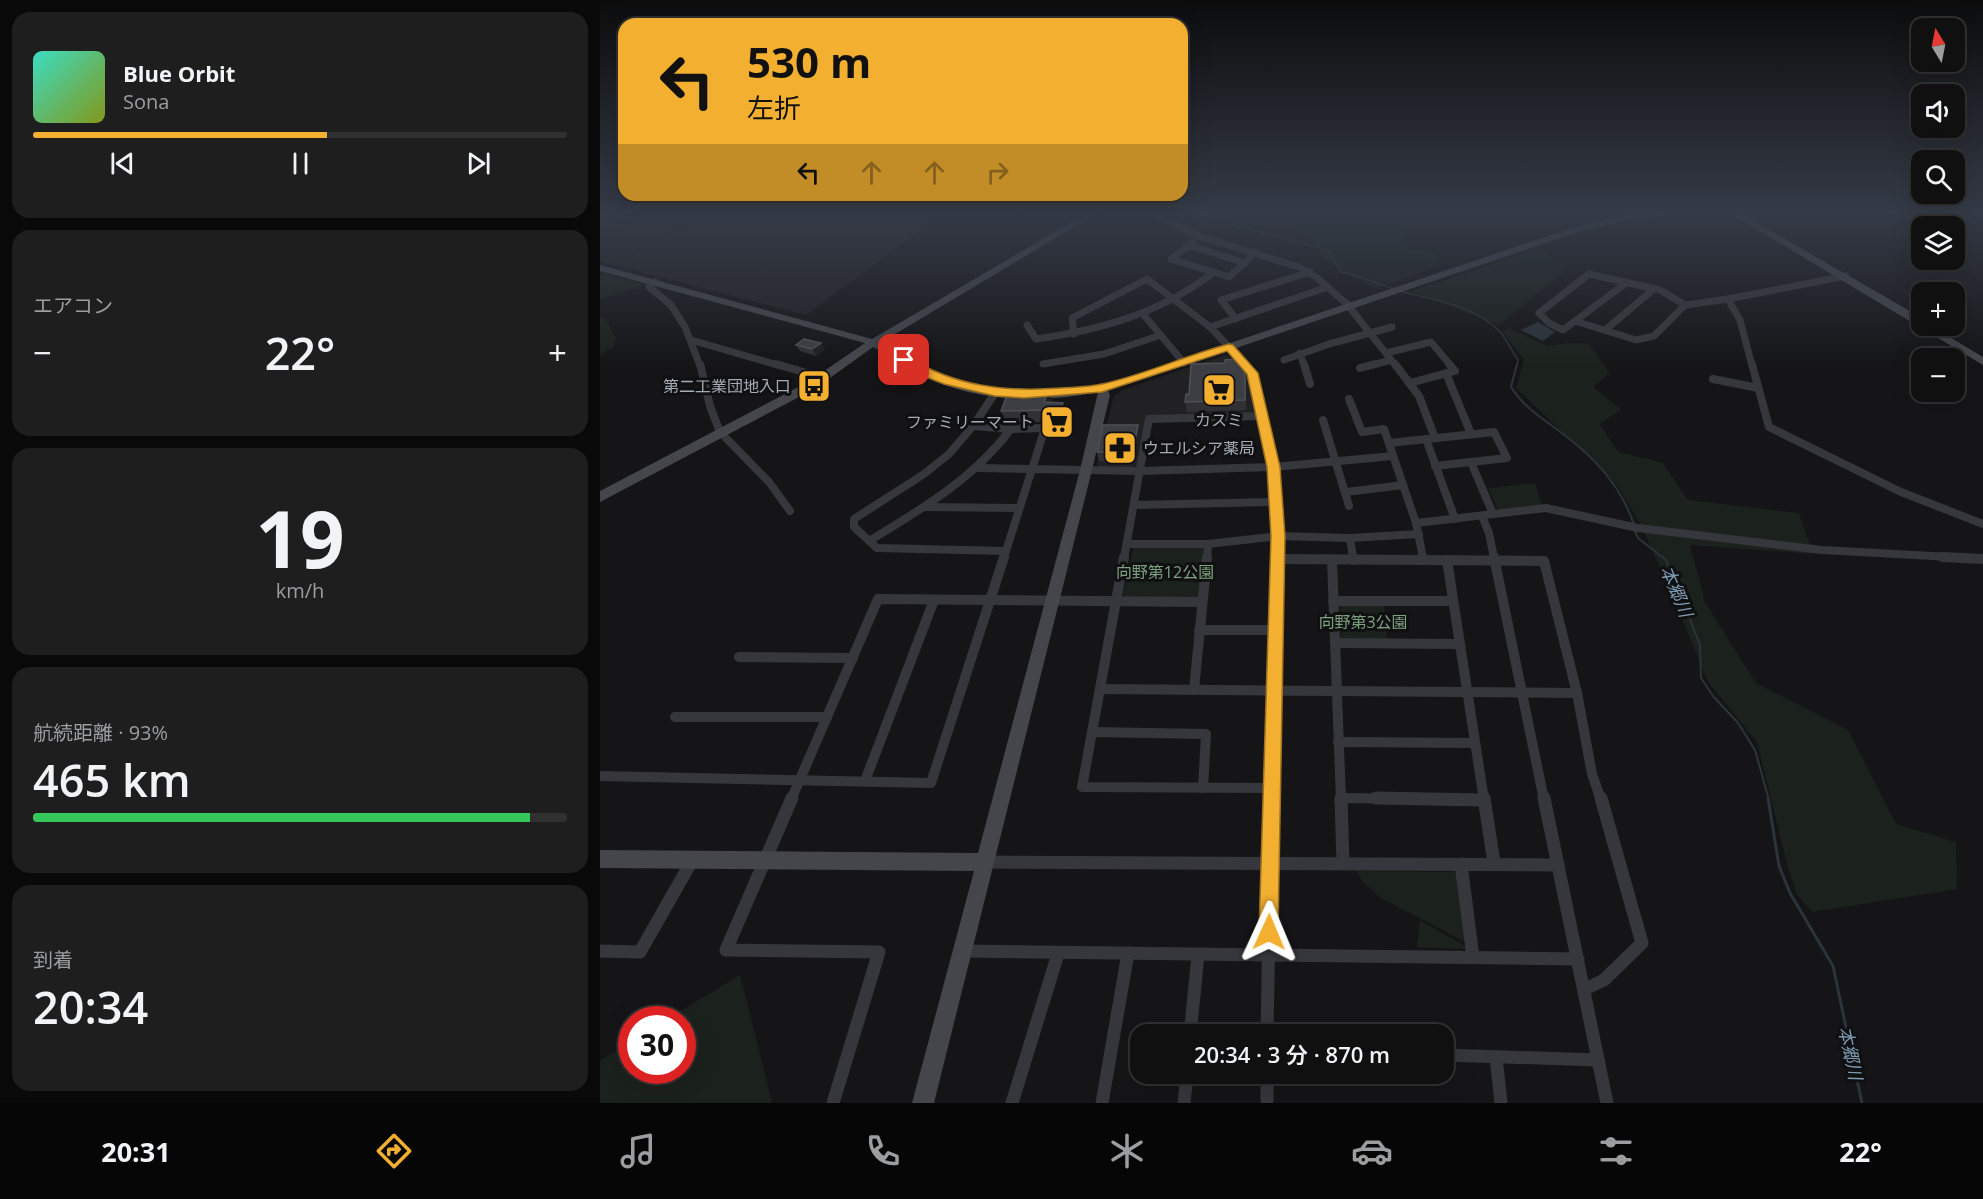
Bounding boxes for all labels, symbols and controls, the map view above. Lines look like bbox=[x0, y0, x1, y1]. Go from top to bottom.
north arrow bbox=[1911, 18, 1965, 72]
map controls bbox=[1911, 18, 1965, 402]
text: 530 m bbox=[747, 33, 871, 90]
icon: left bbox=[648, 42, 726, 120]
text: Blue Orbit bbox=[123, 58, 235, 88]
button: sound bbox=[1911, 84, 1965, 138]
text: Sona bbox=[123, 88, 169, 115]
text: 左折 bbox=[747, 89, 801, 126]
icon: previous bbox=[106, 147, 139, 180]
icon: pause bbox=[284, 147, 317, 180]
icon: next bbox=[462, 147, 495, 180]
button: search bbox=[1911, 150, 1965, 204]
icon: left bbox=[792, 156, 825, 189]
icon: ahead bbox=[855, 156, 888, 189]
icon: ahead bbox=[918, 156, 951, 189]
icon: right bbox=[981, 156, 1014, 189]
button: layers bbox=[1911, 216, 1965, 270]
button: + bbox=[1911, 282, 1965, 336]
text: エアコン bbox=[33, 292, 113, 319]
text: 22° bbox=[265, 322, 335, 383]
text: − bbox=[33, 330, 52, 375]
text: + bbox=[548, 330, 567, 375]
pin bbox=[878, 334, 929, 385]
icon: arrive bbox=[887, 343, 920, 376]
button: − bbox=[1911, 348, 1965, 402]
bus stop icon: 第二工業団地入口 bbox=[796, 368, 832, 404]
supermarket icon: カスミ bbox=[1201, 372, 1237, 408]
place label: 第二工業団地入口 bbox=[663, 375, 791, 397]
supermarket icon: ファミリーマート bbox=[1039, 404, 1075, 440]
place label: カスミ bbox=[1195, 409, 1243, 431]
place label: ファミリーマート bbox=[906, 411, 1034, 433]
pharmacy icon: ウエルシア薬局 bbox=[1102, 430, 1138, 466]
place label: ウエルシア薬局 bbox=[1143, 437, 1255, 459]
text: 19 bbox=[255, 485, 345, 591]
park label: 向野第12公園 bbox=[1116, 561, 1214, 583]
water label: 本郷川 bbox=[1655, 561, 1699, 622]
text: km/h bbox=[276, 577, 324, 604]
park label: 向野第3公園 bbox=[1318, 611, 1408, 633]
text: 航続距離 · 93% bbox=[33, 719, 168, 746]
text: 465 km bbox=[33, 749, 191, 810]
position arrow bbox=[1237, 900, 1301, 964]
text: 到着 bbox=[33, 946, 73, 973]
text: 20:34 bbox=[33, 976, 148, 1037]
speed limit sign: 30 bbox=[618, 1006, 696, 1084]
water label: 本郷川 bbox=[1834, 1024, 1869, 1084]
text: 20:34 · 3 分 · 870 m bbox=[1194, 1039, 1390, 1069]
icon: directions bbox=[373, 1130, 415, 1172]
icon: music bbox=[617, 1130, 659, 1172]
icon: phone bbox=[862, 1130, 904, 1172]
icon: climate bbox=[1106, 1130, 1148, 1172]
icon: car bbox=[1351, 1130, 1393, 1172]
icon: filters bbox=[1595, 1130, 1637, 1172]
text: 20:31 bbox=[101, 1133, 171, 1170]
text: 22° bbox=[1839, 1133, 1882, 1170]

